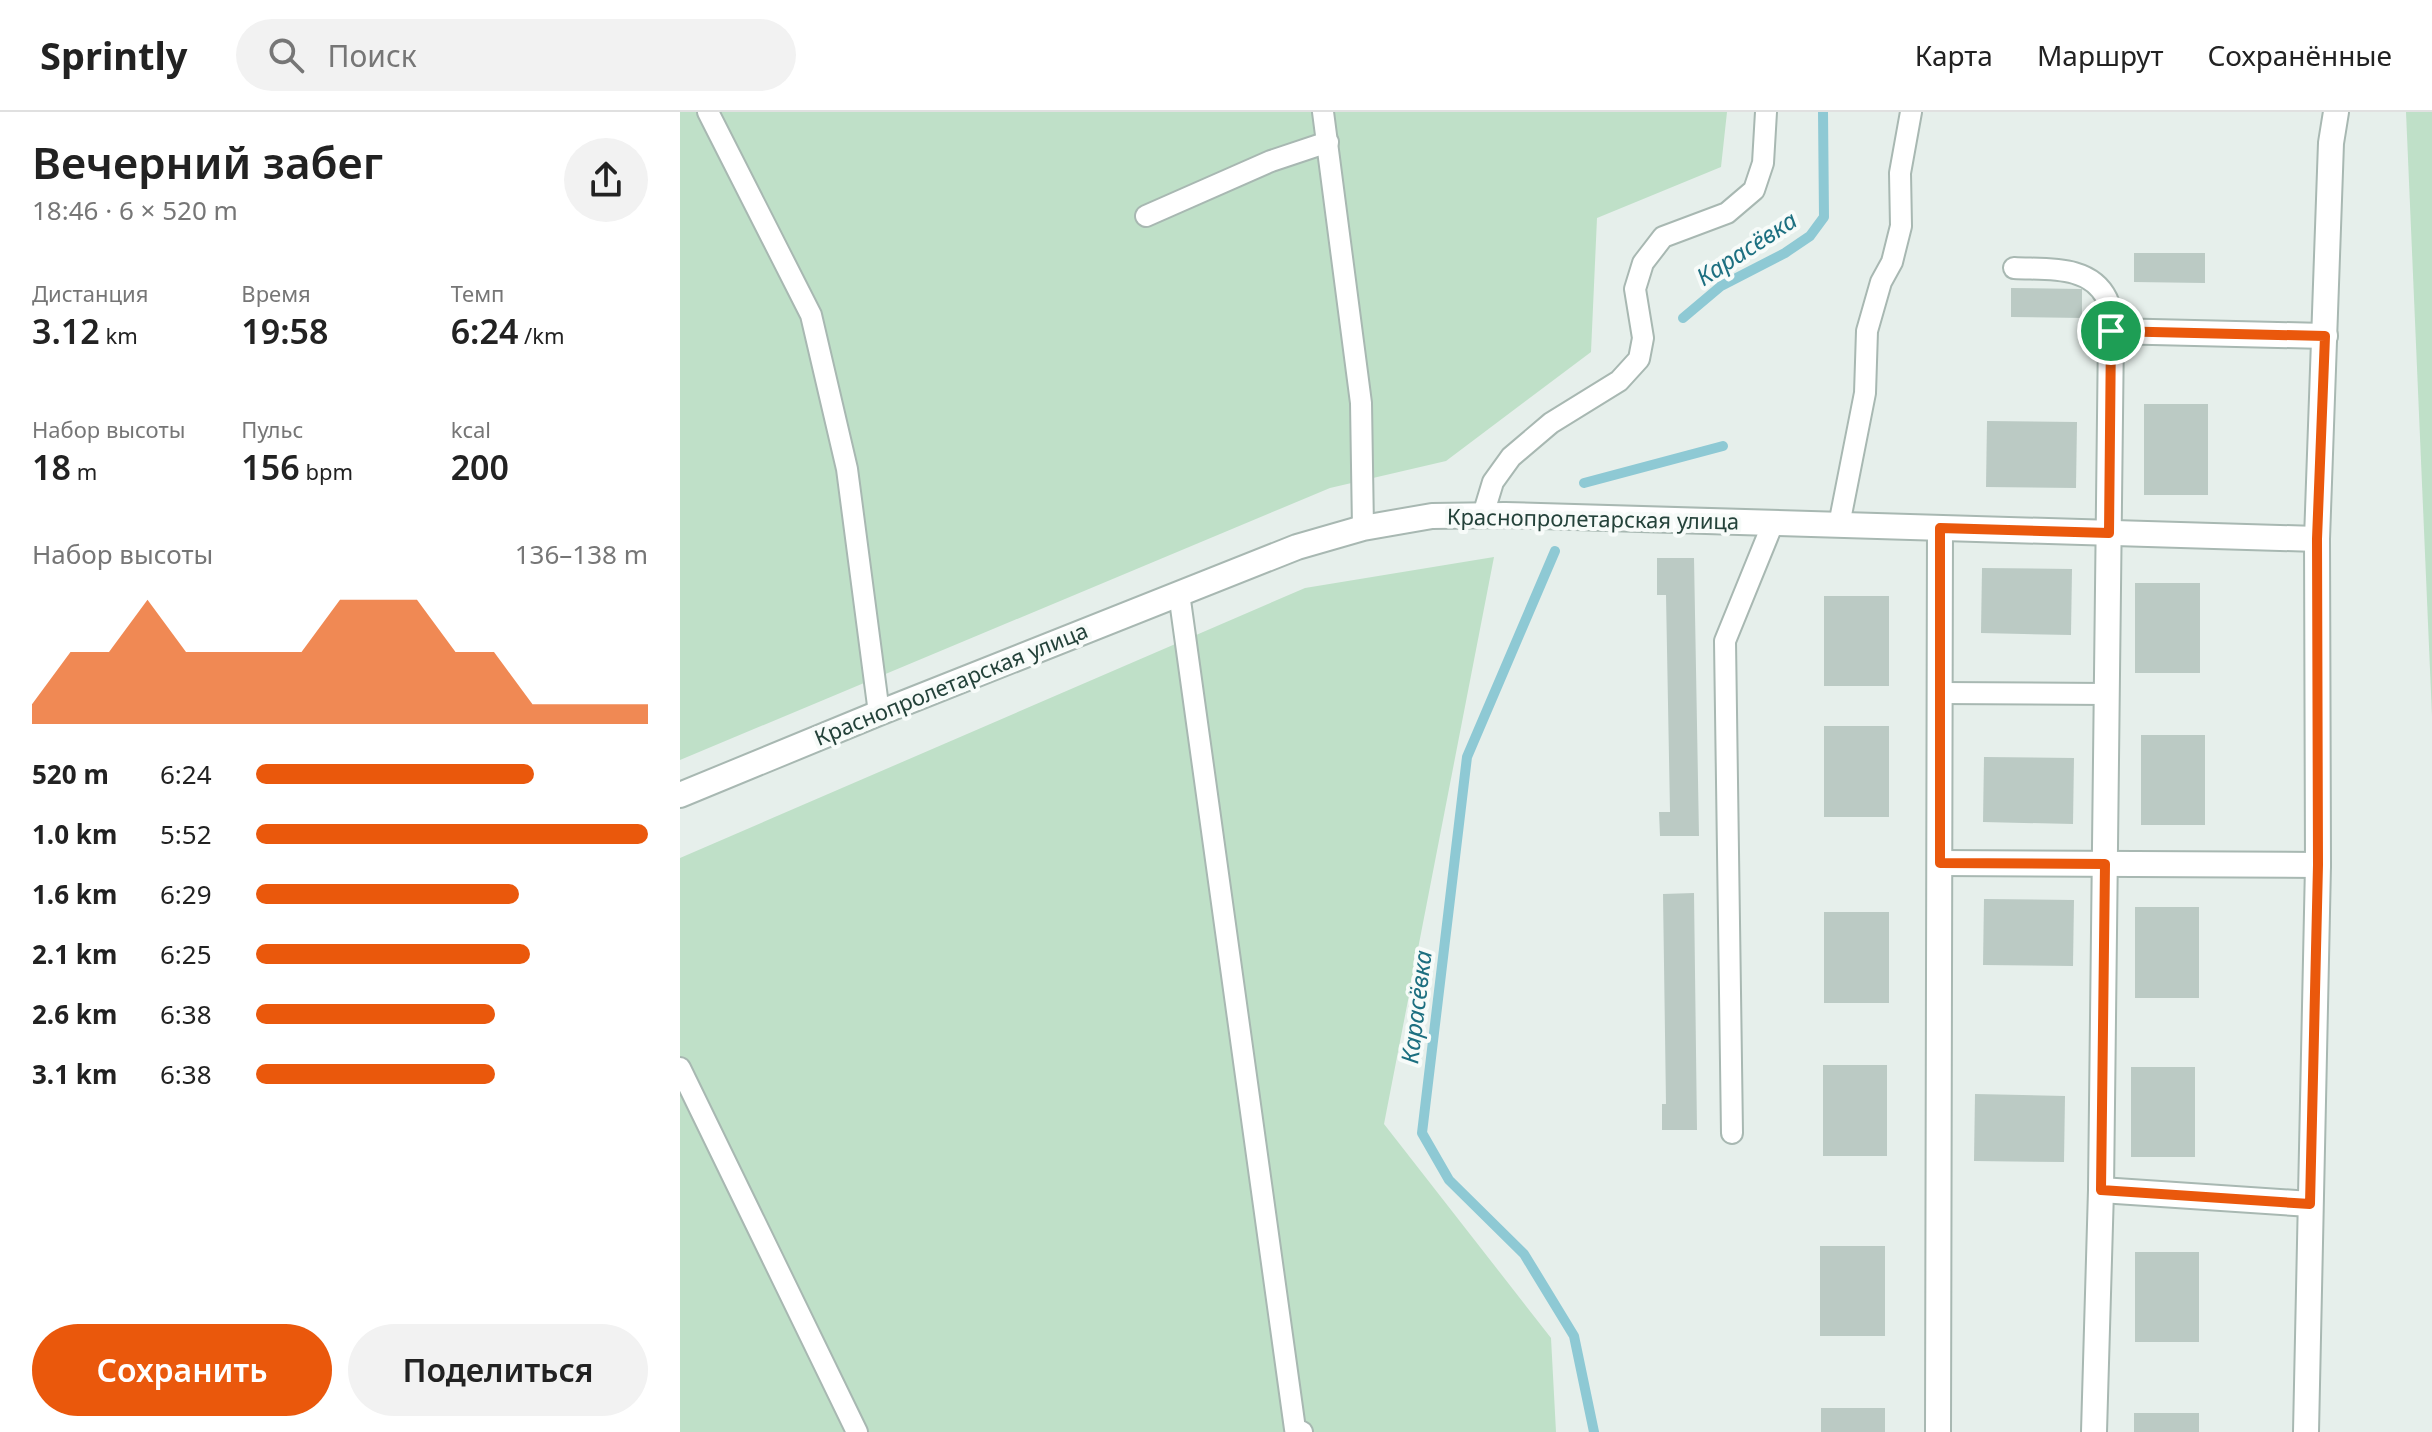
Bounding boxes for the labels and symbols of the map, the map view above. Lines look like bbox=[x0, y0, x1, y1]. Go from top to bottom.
water label: Карасёвка bbox=[1689, 203, 1803, 293]
pin bbox=[2077, 297, 2145, 365]
street label: Краснопролетарская улица bbox=[1447, 500, 1739, 536]
street label: Краснопролетарская улица bbox=[809, 614, 1092, 752]
water label: Карасёвка bbox=[1392, 948, 1439, 1065]

